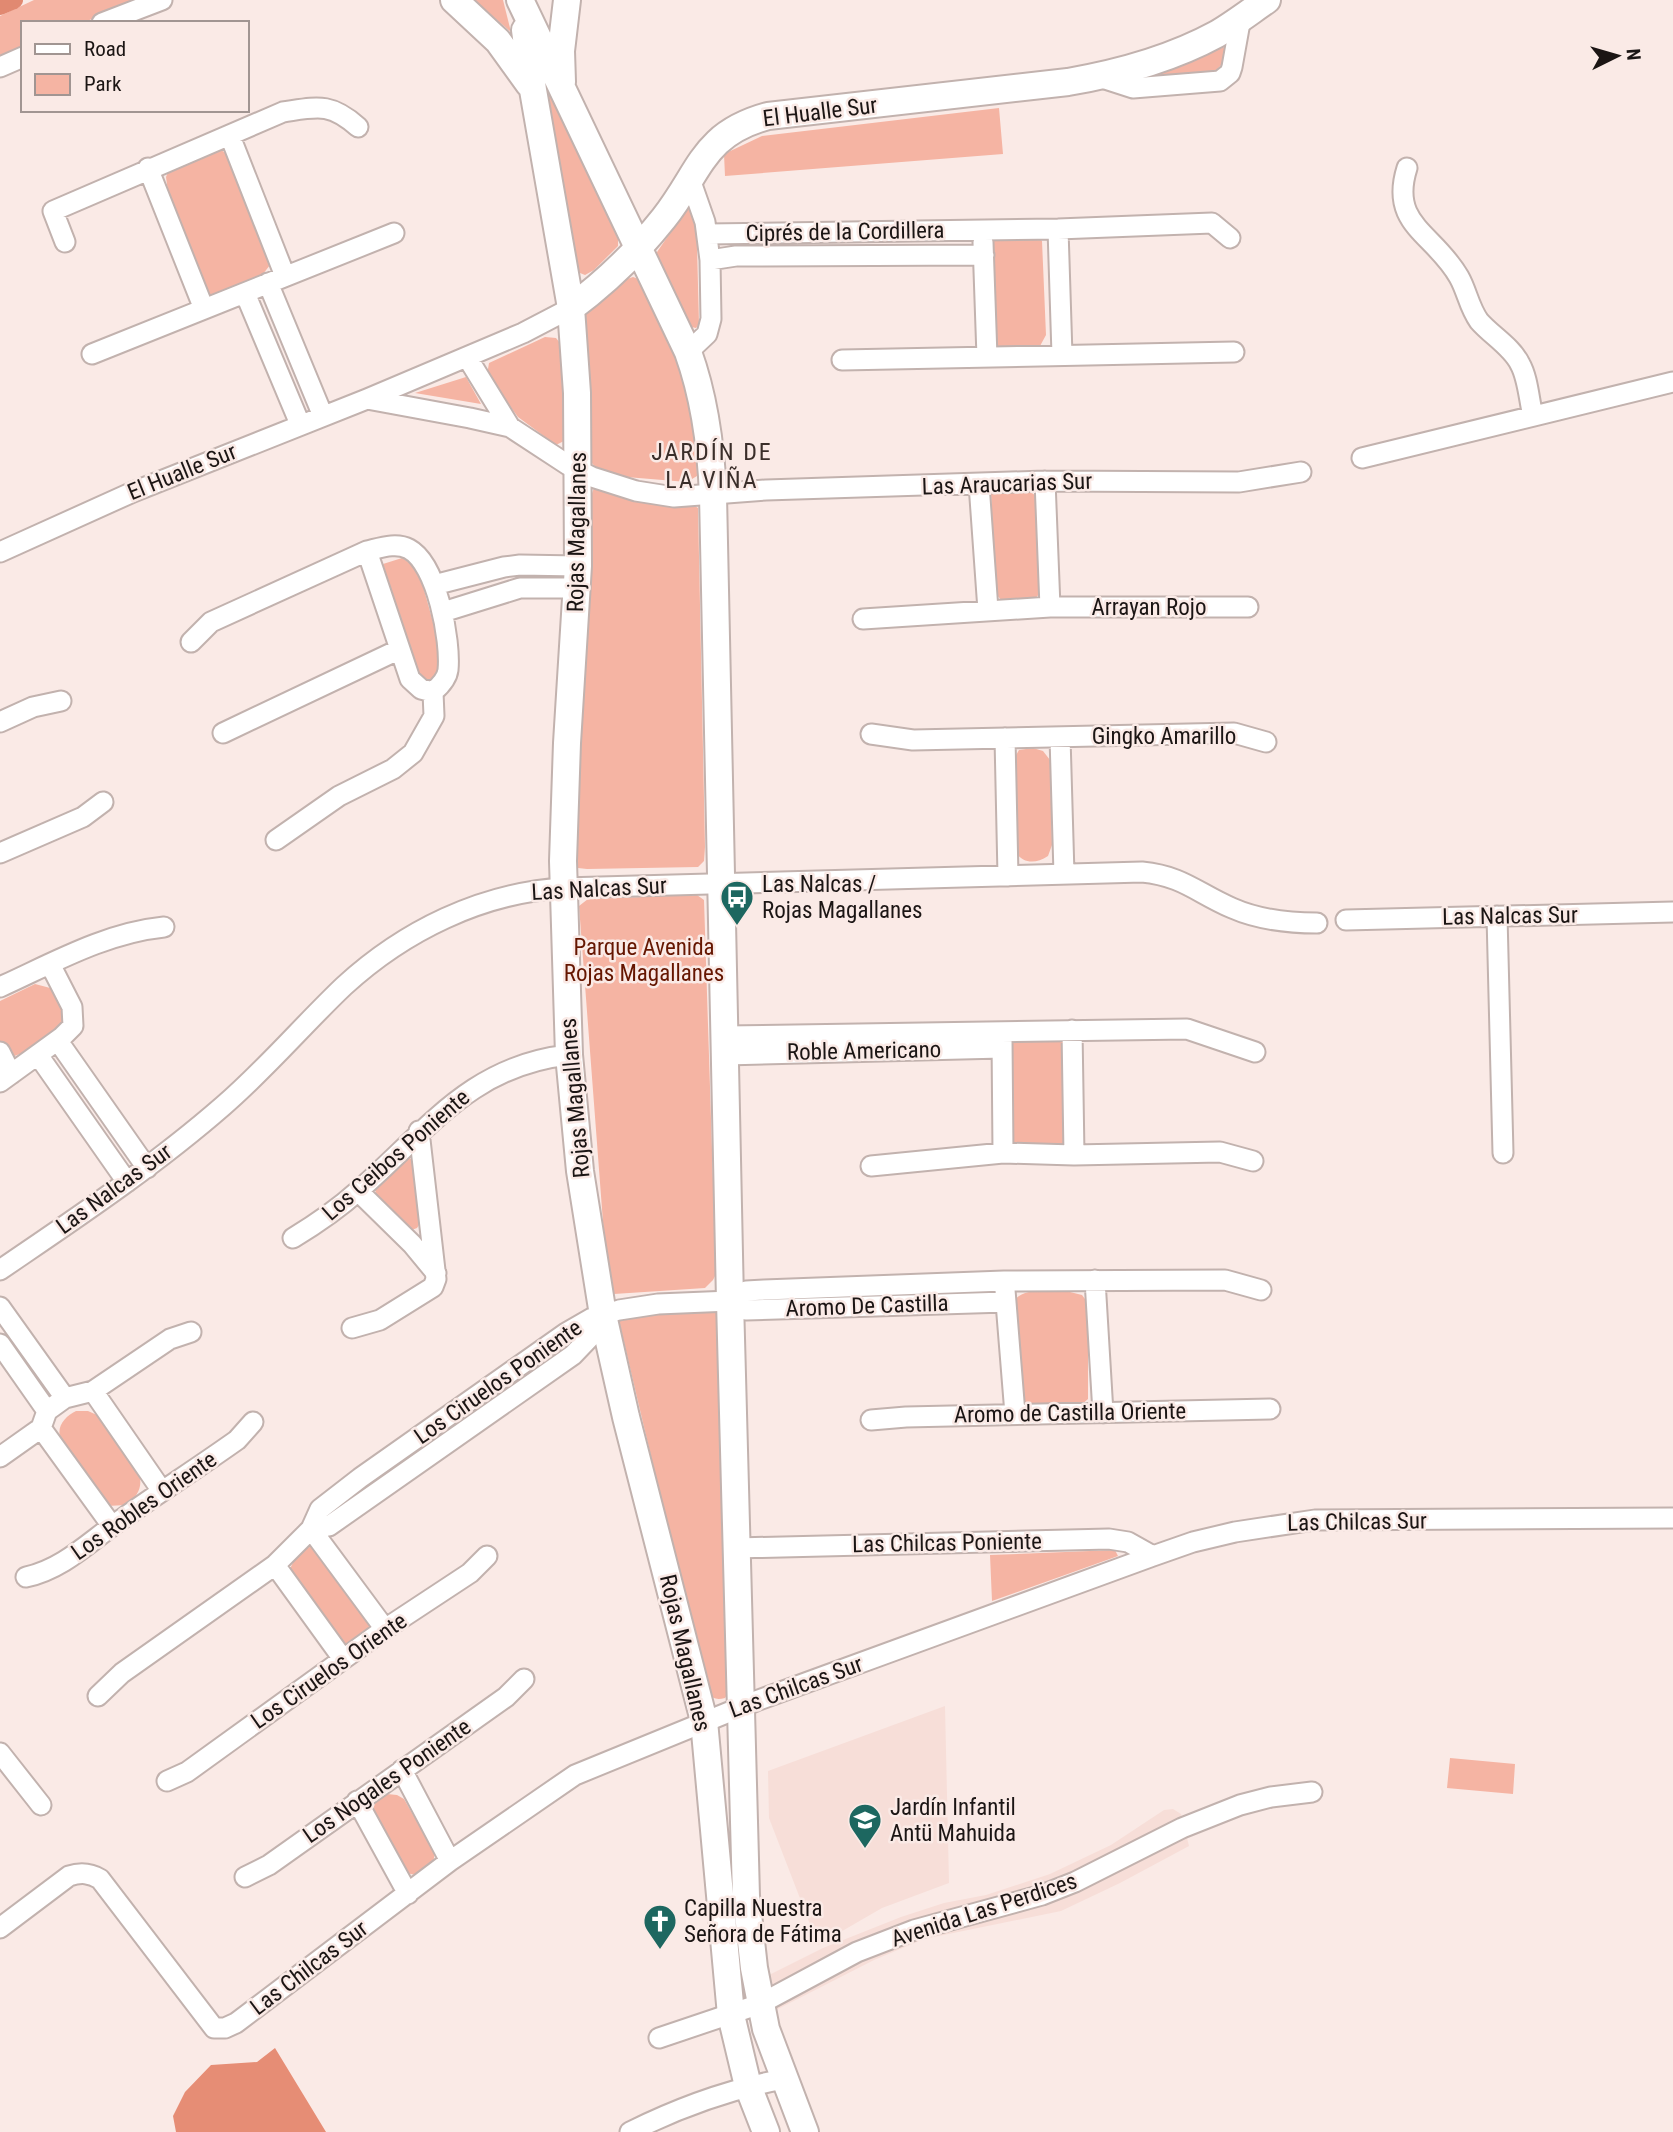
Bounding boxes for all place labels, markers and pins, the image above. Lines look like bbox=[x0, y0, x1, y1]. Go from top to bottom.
place label: Las Nalcas / Rojas Magallanes bbox=[762, 871, 922, 924]
bus stop icon: Las Nalcas / Rojas Magallanes bbox=[718, 878, 756, 927]
place label: Jardín Infantil Antü Mahuida bbox=[890, 1794, 1016, 1847]
school or university icon: Jardín Infantil Antü Mahuida bbox=[846, 1801, 884, 1850]
place label: Capilla Nuestra Señora de Fátima bbox=[684, 1895, 842, 1948]
church icon: Capilla Nuestra Señora de Fátima bbox=[641, 1902, 679, 1951]

